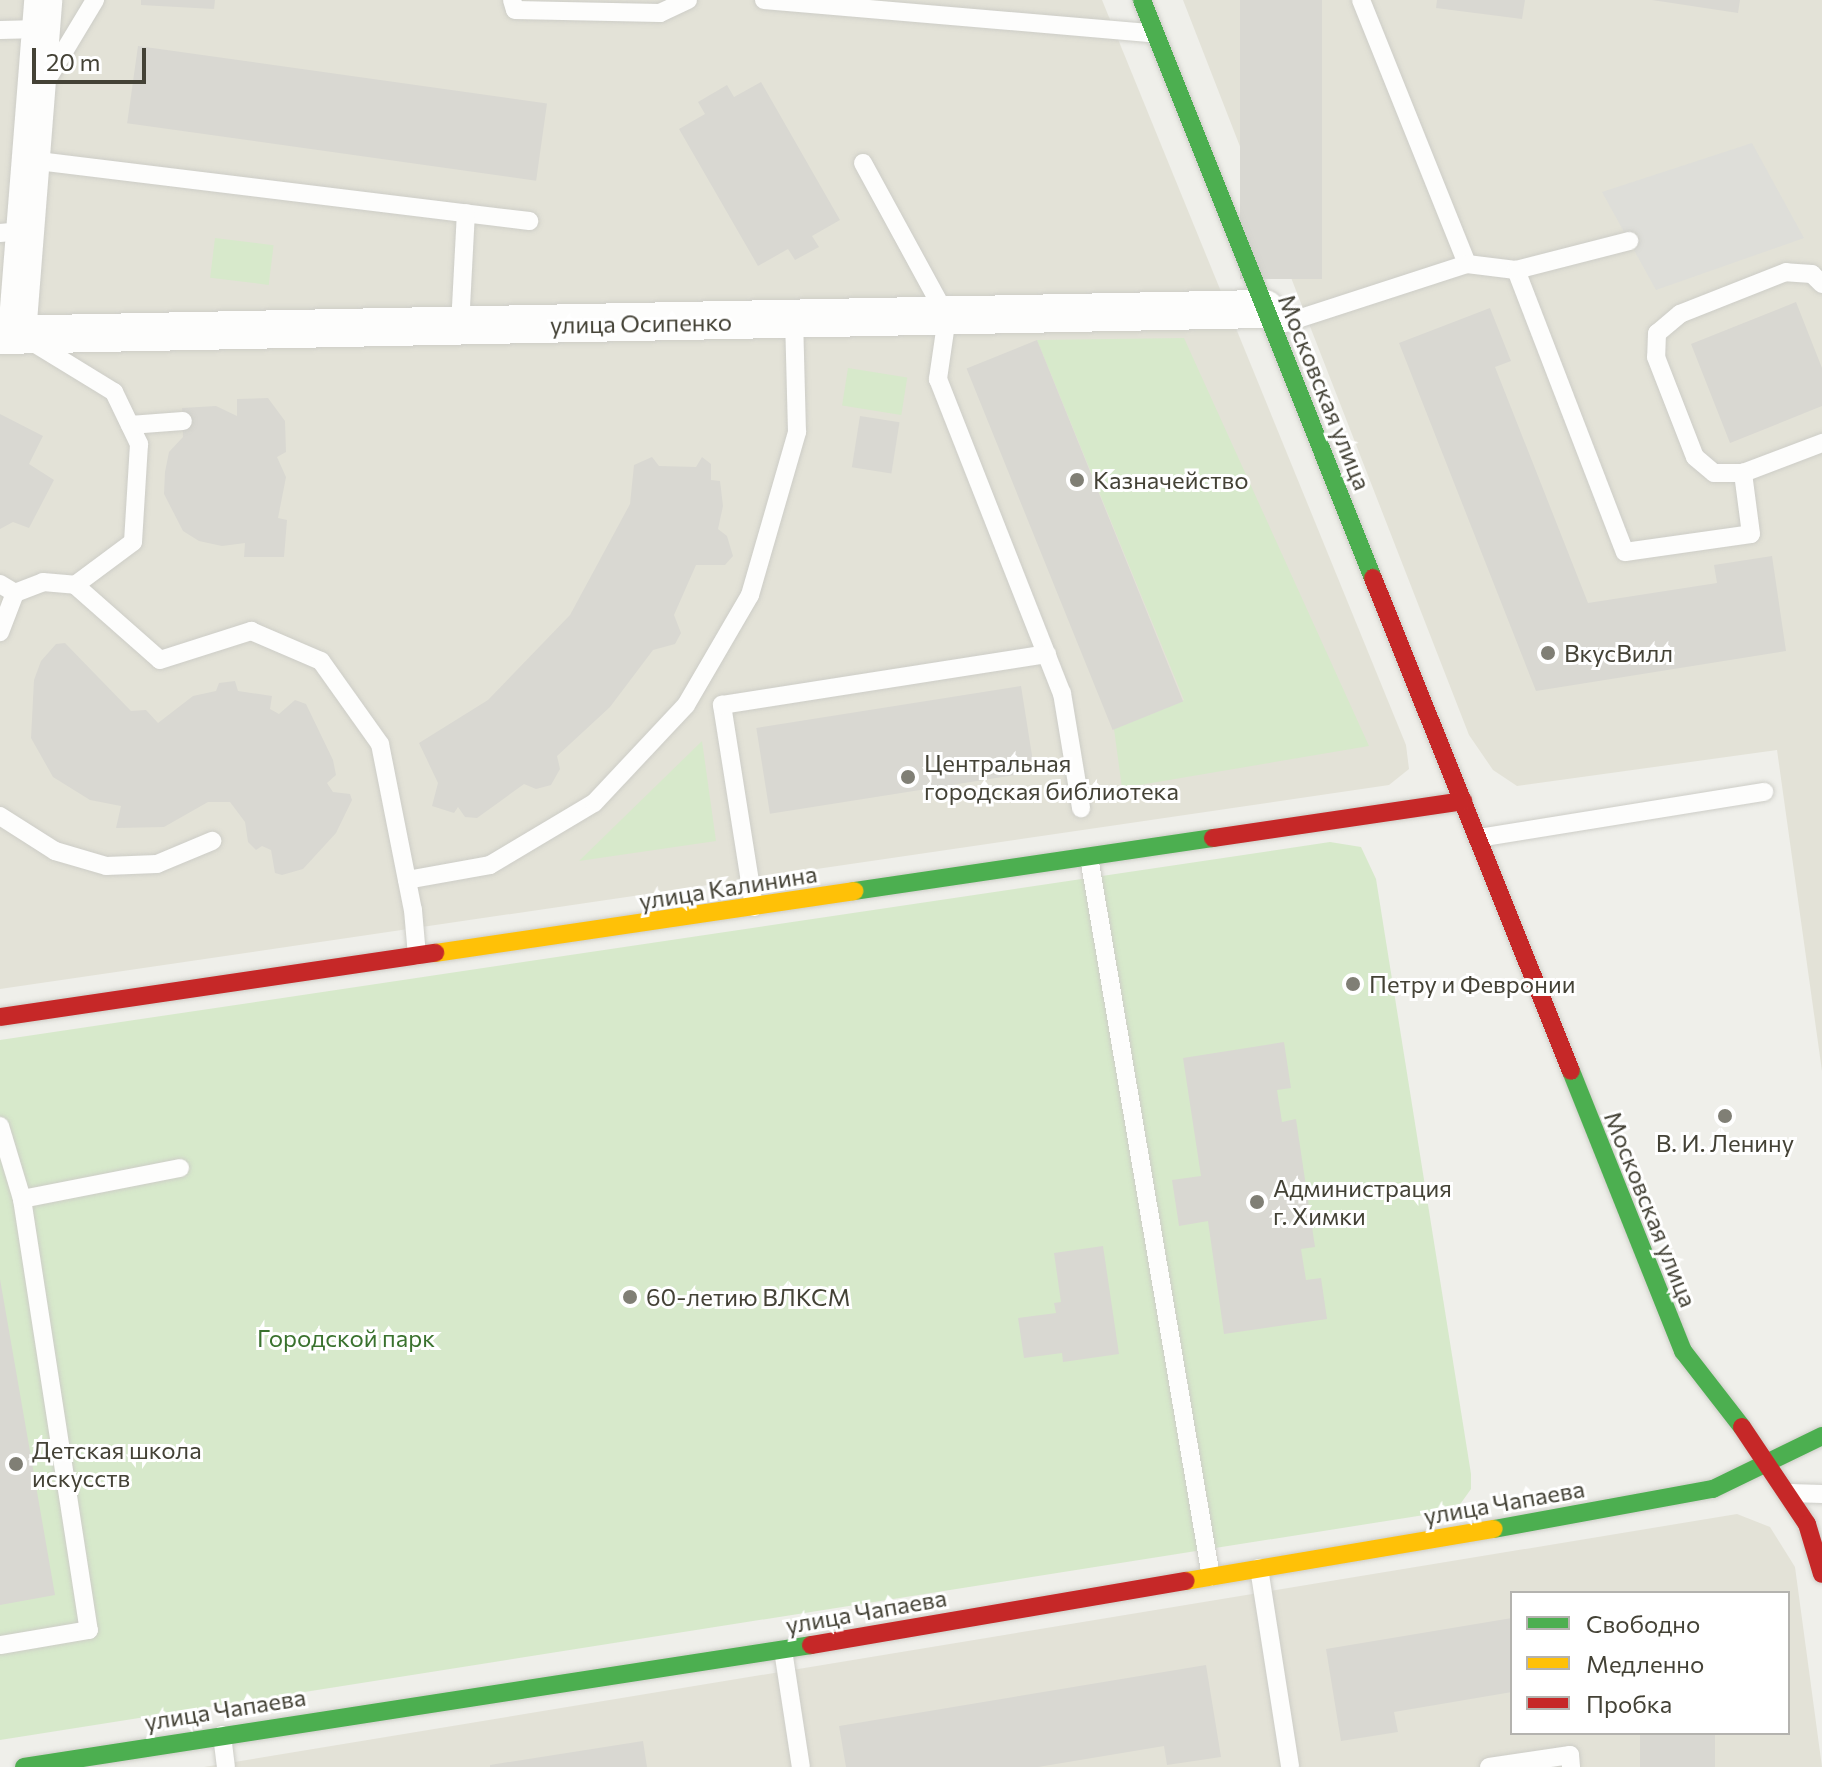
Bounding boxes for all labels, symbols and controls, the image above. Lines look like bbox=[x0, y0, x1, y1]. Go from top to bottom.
scale bar bbox=[36, 32, 150, 82]
text: 20 m bbox=[46, 47, 100, 76]
street label: Московская улица bbox=[1273, 290, 1377, 494]
street label: улица Осипенко bbox=[550, 307, 732, 339]
place label: Казначейство bbox=[1093, 466, 1249, 494]
marker: Казначейство bbox=[1068, 471, 1086, 489]
place label: ВкусВилл bbox=[1564, 639, 1673, 667]
marker: ВкусВилл bbox=[1539, 644, 1557, 662]
place label: Центральная городская библиотека bbox=[924, 749, 1179, 805]
marker: Центральная городская библиотека bbox=[899, 768, 917, 786]
street label: улица Калинина bbox=[637, 859, 819, 915]
place label: Петру и Февронии bbox=[1369, 970, 1575, 998]
marker: Петру и Февронии bbox=[1344, 975, 1362, 993]
street label: Московская улица bbox=[1599, 1107, 1703, 1311]
marker: В. И. Ленину bbox=[1716, 1107, 1734, 1125]
place label: В. И. Ленину bbox=[1656, 1129, 1794, 1157]
place label: Администрация г. Химки bbox=[1273, 1174, 1452, 1230]
marker: Администрация г. Химки bbox=[1248, 1193, 1266, 1211]
place label: 60-летию ВЛКСМ bbox=[646, 1283, 850, 1311]
marker: 60-летию ВЛКСМ bbox=[621, 1288, 639, 1306]
park label: Городской парк bbox=[257, 1324, 435, 1352]
place label: Детская школа искусств bbox=[32, 1436, 202, 1492]
marker: Детская школа искусств bbox=[7, 1455, 25, 1473]
street label: улица Чапаева bbox=[1421, 1474, 1587, 1530]
street label: улица Чапаева bbox=[783, 1583, 949, 1639]
legend bbox=[1510, 1591, 1790, 1735]
text: Свободно bbox=[1586, 1609, 1700, 1638]
text: Медленно bbox=[1586, 1649, 1704, 1678]
street label: улица Чапаева bbox=[142, 1682, 308, 1736]
text: Пробка bbox=[1586, 1689, 1672, 1718]

